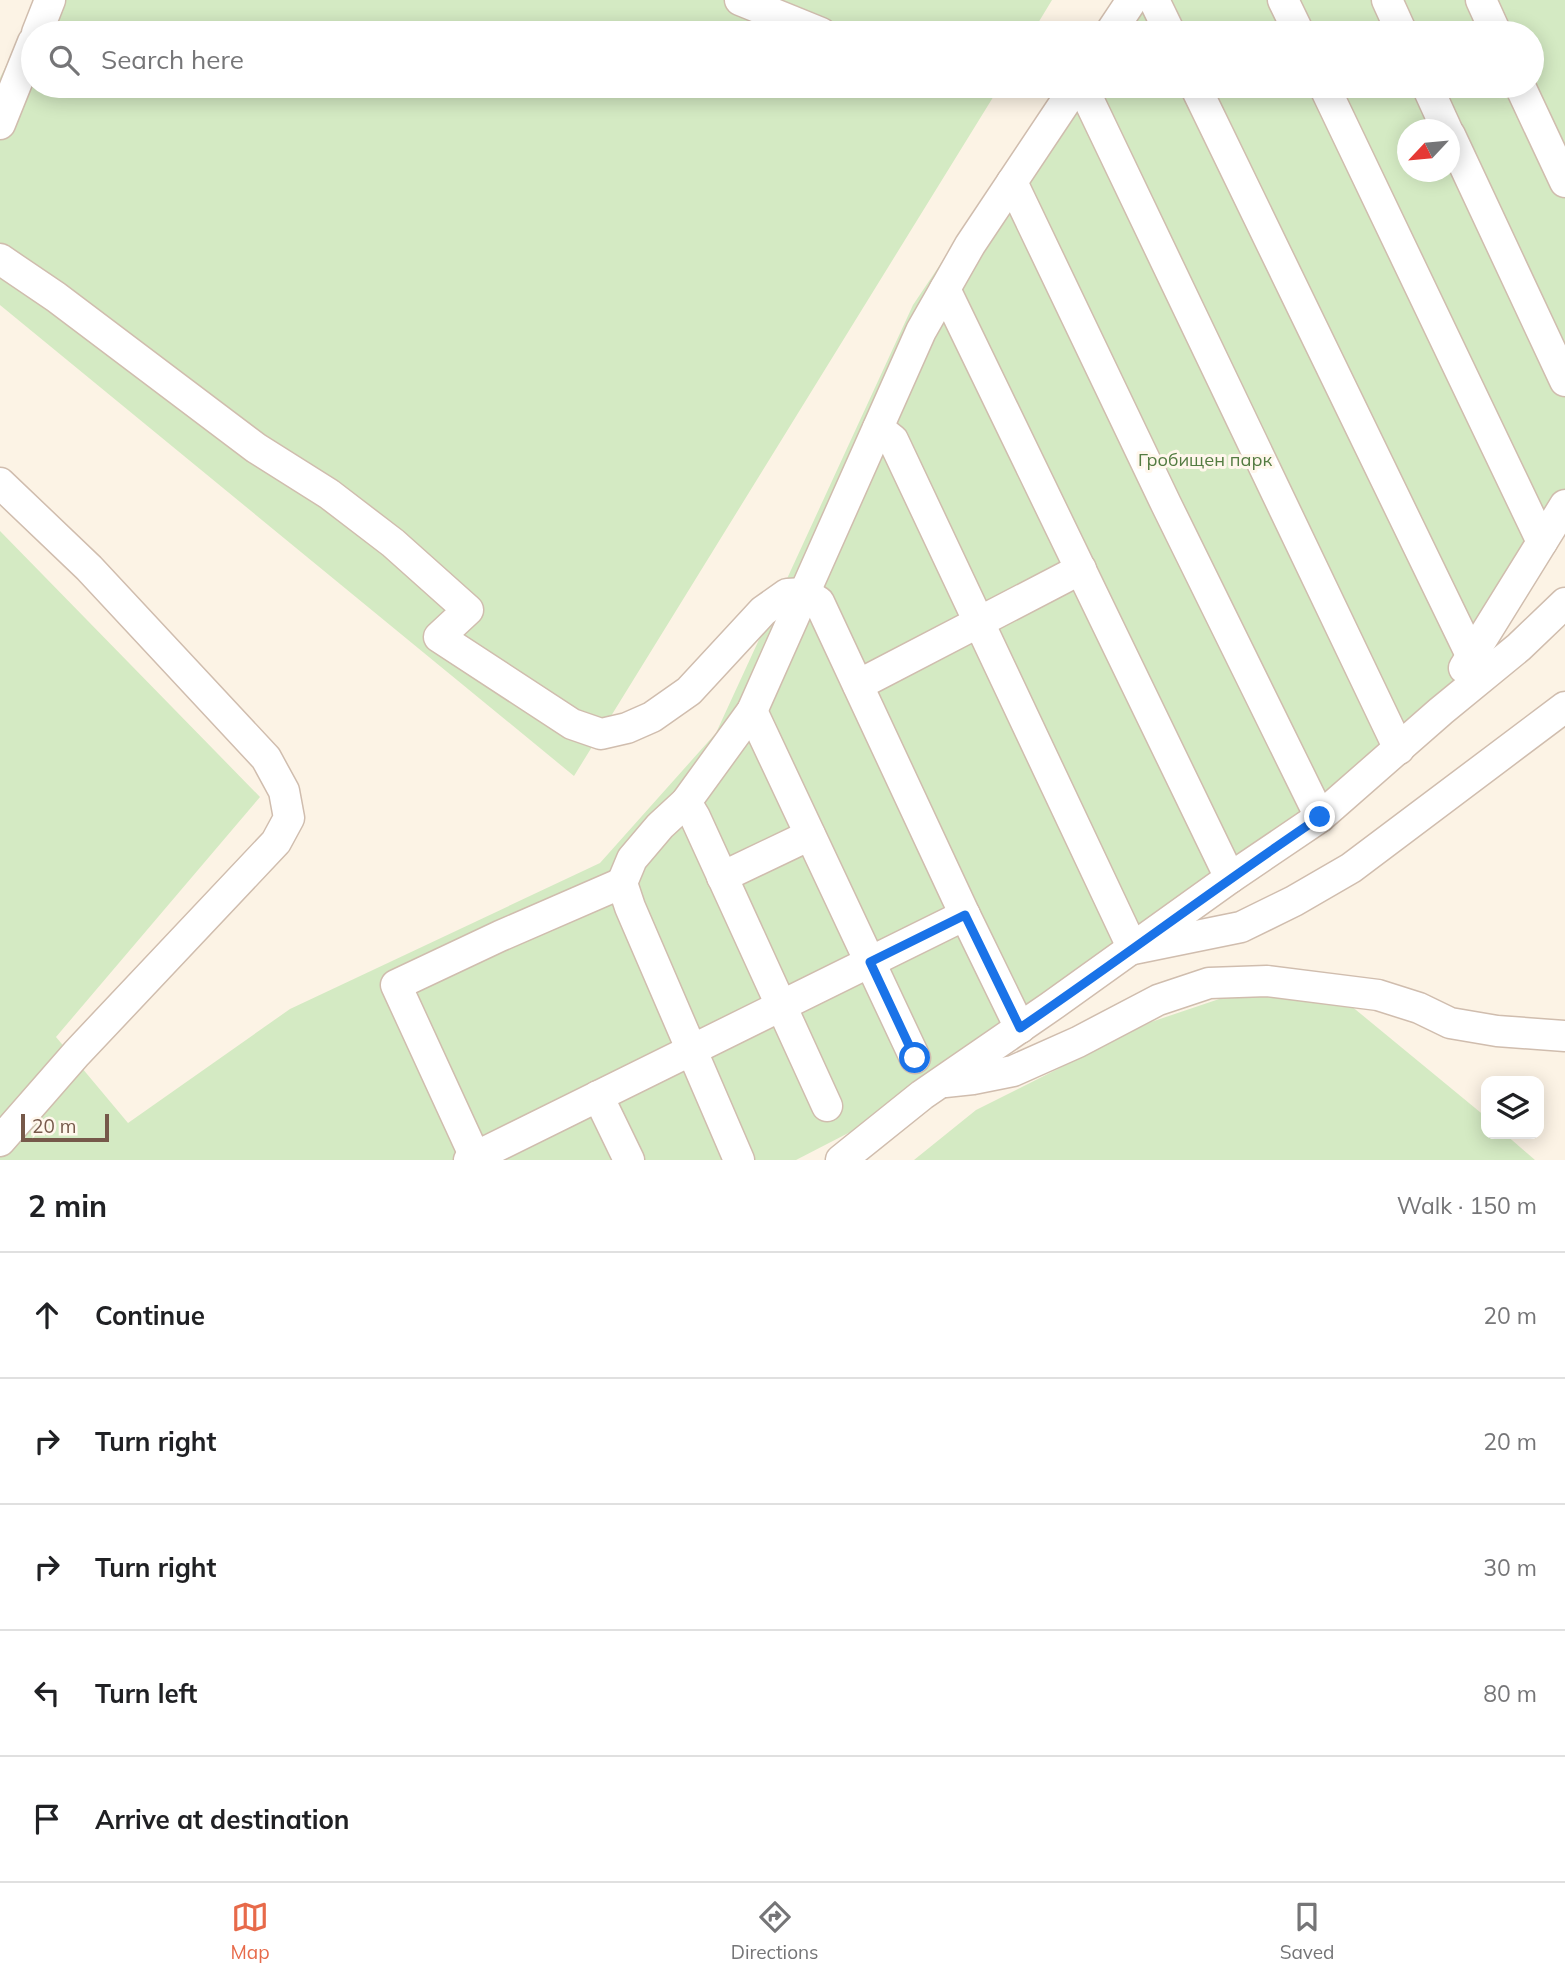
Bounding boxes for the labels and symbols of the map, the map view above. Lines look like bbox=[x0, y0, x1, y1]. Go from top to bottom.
north arrow bbox=[1397, 119, 1460, 182]
park label: Гробищен парк bbox=[1138, 448, 1272, 471]
route end bbox=[1304, 801, 1335, 832]
route start bbox=[899, 1042, 930, 1073]
scale bar bbox=[21, 1111, 108, 1143]

